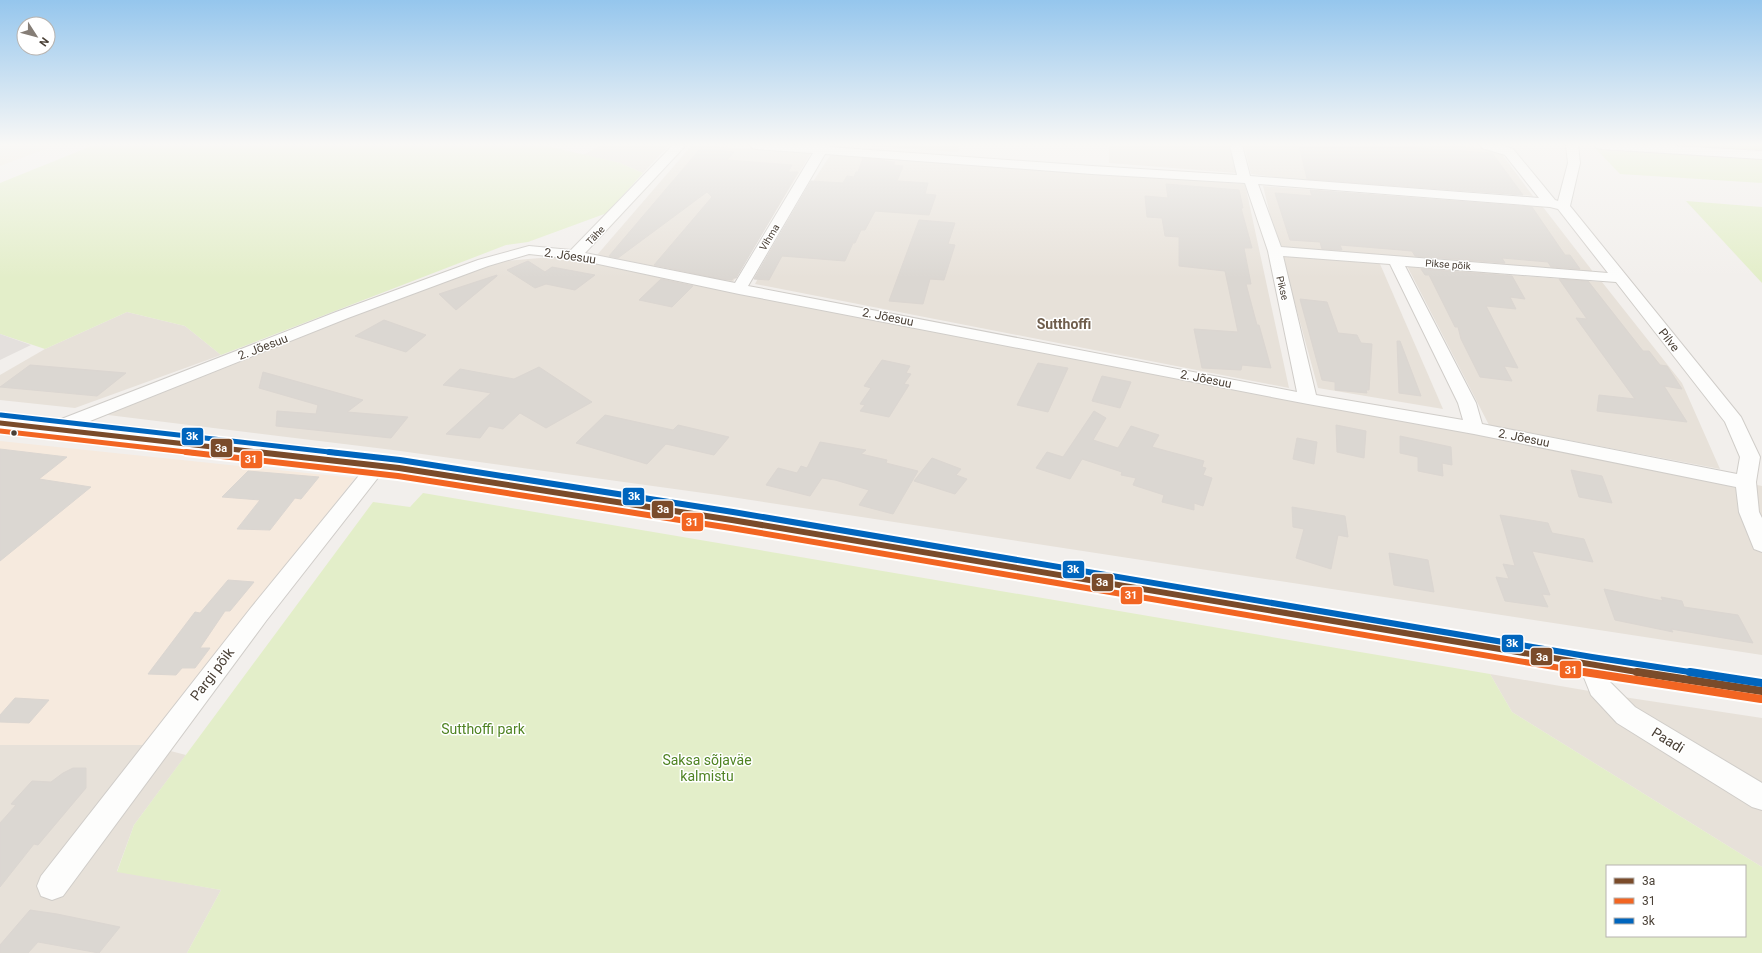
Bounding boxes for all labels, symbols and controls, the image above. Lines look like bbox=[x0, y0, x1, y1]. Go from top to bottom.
north arrow bbox=[16, 16, 56, 56]
text: N bbox=[36, 35, 51, 49]
street label: Vihma bbox=[757, 222, 781, 252]
street label: Tähe bbox=[584, 224, 607, 247]
street label: 2. Jõesuu bbox=[543, 245, 597, 267]
street label: Pikse põik bbox=[1425, 257, 1472, 272]
street label: Pikse bbox=[1274, 275, 1291, 301]
street label: 2. Jõesuu bbox=[861, 305, 915, 329]
district label: Sutthoffi bbox=[1037, 316, 1091, 332]
street label: Pilve bbox=[1656, 326, 1682, 354]
street label: 2. Jõesuu bbox=[236, 331, 290, 363]
street label: 2. Jõesuu bbox=[1179, 367, 1233, 391]
street label: 2. Jõesuu bbox=[1497, 426, 1551, 450]
line badge: 3k bbox=[181, 427, 204, 446]
unlabelled marker bbox=[9, 428, 19, 438]
text: 3k bbox=[186, 430, 198, 443]
line badge: 3a bbox=[210, 438, 233, 458]
text: 3a bbox=[215, 442, 227, 455]
line badge: 31 bbox=[240, 450, 263, 469]
text: 31 bbox=[245, 453, 257, 466]
line badge: 3k bbox=[622, 487, 645, 506]
text: 3k bbox=[628, 490, 640, 503]
line badge: 3a bbox=[651, 500, 674, 519]
text: 3a bbox=[657, 503, 669, 516]
line badge: 31 bbox=[681, 512, 704, 532]
text: 31 bbox=[686, 516, 698, 529]
line badge: 3k bbox=[1062, 560, 1085, 579]
text: 3k bbox=[1067, 563, 1079, 576]
line badge: 3a bbox=[1091, 573, 1114, 592]
text: 3a bbox=[1096, 576, 1108, 589]
line badge: 31 bbox=[1120, 586, 1143, 605]
text: 31 bbox=[1125, 589, 1137, 602]
line badge: 3k bbox=[1501, 634, 1524, 653]
text: 3k bbox=[1506, 637, 1518, 650]
street label: Pargi põik bbox=[187, 644, 238, 704]
line badge: 3a bbox=[1530, 647, 1553, 666]
text: 3a bbox=[1536, 651, 1548, 664]
line badge: 31 bbox=[1559, 660, 1582, 679]
text: 31 bbox=[1565, 664, 1577, 677]
park label: Sutthoffi park bbox=[441, 721, 526, 737]
street label: Paadi bbox=[1649, 724, 1687, 756]
park label: Saksa sõjaväe kalmistu bbox=[662, 752, 752, 784]
legend bbox=[1606, 865, 1746, 937]
text: 3a bbox=[1642, 874, 1655, 888]
text: 31 bbox=[1642, 894, 1656, 908]
text: 3k bbox=[1642, 914, 1656, 928]

